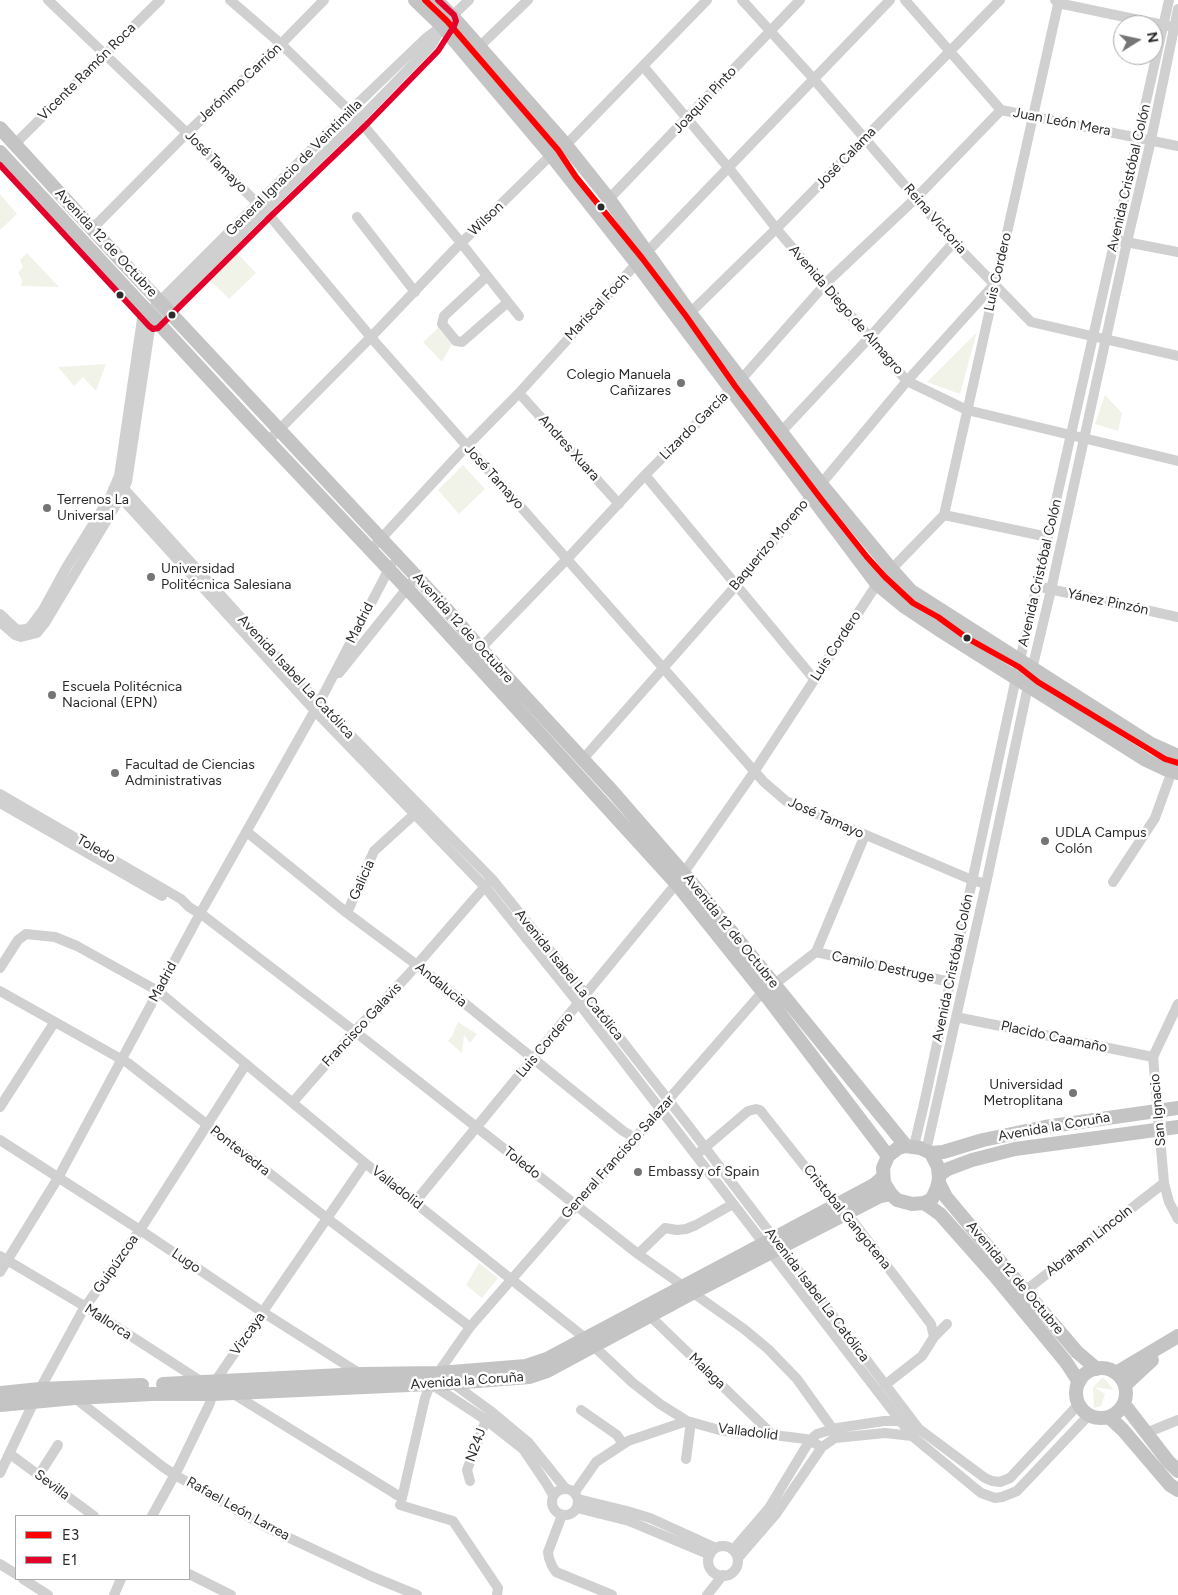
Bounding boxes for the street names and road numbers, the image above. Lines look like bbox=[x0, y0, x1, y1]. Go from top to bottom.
street label: Vicente Ramón Roca bbox=[35, 20, 139, 124]
street label: Jerónimo Carrión bbox=[195, 40, 285, 126]
street label: Joaquin Pinto bbox=[670, 63, 740, 137]
street label: General Ignacio de Veintimilla bbox=[222, 96, 366, 240]
street label: Avenida Cristóbal Colón bbox=[1104, 103, 1154, 253]
street label: Juan León Mera bbox=[1012, 104, 1112, 140]
street label: José Calama bbox=[812, 124, 880, 192]
street label: José Tamayo bbox=[181, 127, 251, 197]
street label: Reina Victoria bbox=[900, 181, 970, 257]
street label: Avenida 12 de Octubre bbox=[51, 185, 161, 301]
street label: Wilson bbox=[465, 198, 507, 240]
street label: Luis Cordero bbox=[981, 231, 1015, 313]
street label: Avenida Diego de Almagro bbox=[785, 242, 907, 378]
street label: Mariscal Foch bbox=[562, 270, 632, 344]
street label: Lizardo García bbox=[656, 388, 732, 464]
street label: Andres Xuara bbox=[535, 411, 603, 485]
street label: José Tamayo bbox=[461, 441, 527, 513]
street label: Baquerizo Moreno bbox=[726, 496, 812, 594]
street label: Avenida Cristóbal Colón bbox=[1015, 498, 1065, 648]
street label: Avenida 12 de Octubre bbox=[409, 569, 517, 687]
street label: Yánez Pinzón bbox=[1066, 585, 1150, 619]
street label: Madrid bbox=[343, 600, 377, 646]
street label: Luis Cordero bbox=[807, 608, 865, 684]
street label: Avenida Isabel La Católica bbox=[234, 612, 358, 742]
street label: José Tamayo bbox=[785, 794, 867, 842]
street label: Toledo bbox=[74, 831, 118, 867]
street label: Galicia bbox=[346, 857, 378, 903]
street label: Avenida 12 de Octubre bbox=[680, 870, 782, 992]
street label: Avenida Cristóbal Colón bbox=[929, 892, 977, 1044]
street label: Avenida Isabel La Católica bbox=[511, 906, 627, 1044]
street label: Camilo Destruge bbox=[830, 948, 936, 986]
street label: Madrid bbox=[145, 959, 181, 1005]
street label: Andalucia bbox=[412, 959, 470, 1011]
street label: Francisco Galavis bbox=[319, 980, 405, 1070]
street label: Luis Cordero bbox=[513, 1009, 577, 1081]
street label: Placido Caamaño bbox=[999, 1018, 1109, 1056]
street label: San Ignacio bbox=[1146, 1073, 1170, 1147]
street label: General Francisco Salazar bbox=[558, 1092, 678, 1222]
street label: Avenida la Coruña bbox=[997, 1109, 1111, 1145]
street label: Pontevedra bbox=[207, 1122, 273, 1180]
street label: Toledo bbox=[500, 1143, 544, 1183]
street label: Cristobal Gangotena bbox=[800, 1161, 894, 1273]
street label: Valladolid bbox=[368, 1163, 426, 1213]
street label: Abraham Lincoln bbox=[1043, 1202, 1135, 1280]
street label: Avenida 12 de Octubre bbox=[963, 1218, 1067, 1338]
street label: Avenida Isabel La Católica bbox=[761, 1225, 873, 1365]
street label: Guipúzcoa bbox=[90, 1232, 142, 1296]
street label: Lugo bbox=[168, 1245, 204, 1277]
street label: Mallorca bbox=[81, 1301, 135, 1343]
street label: Vizcaya bbox=[227, 1309, 269, 1359]
street label: Malaga bbox=[685, 1349, 729, 1393]
street label: Avenida la Coruña bbox=[410, 1369, 524, 1393]
street label: Valladolid bbox=[717, 1420, 779, 1444]
street label: N24J bbox=[462, 1426, 490, 1464]
street label: Sevilla bbox=[31, 1466, 73, 1504]
street label: Rafael León Larrea bbox=[183, 1474, 293, 1544]

